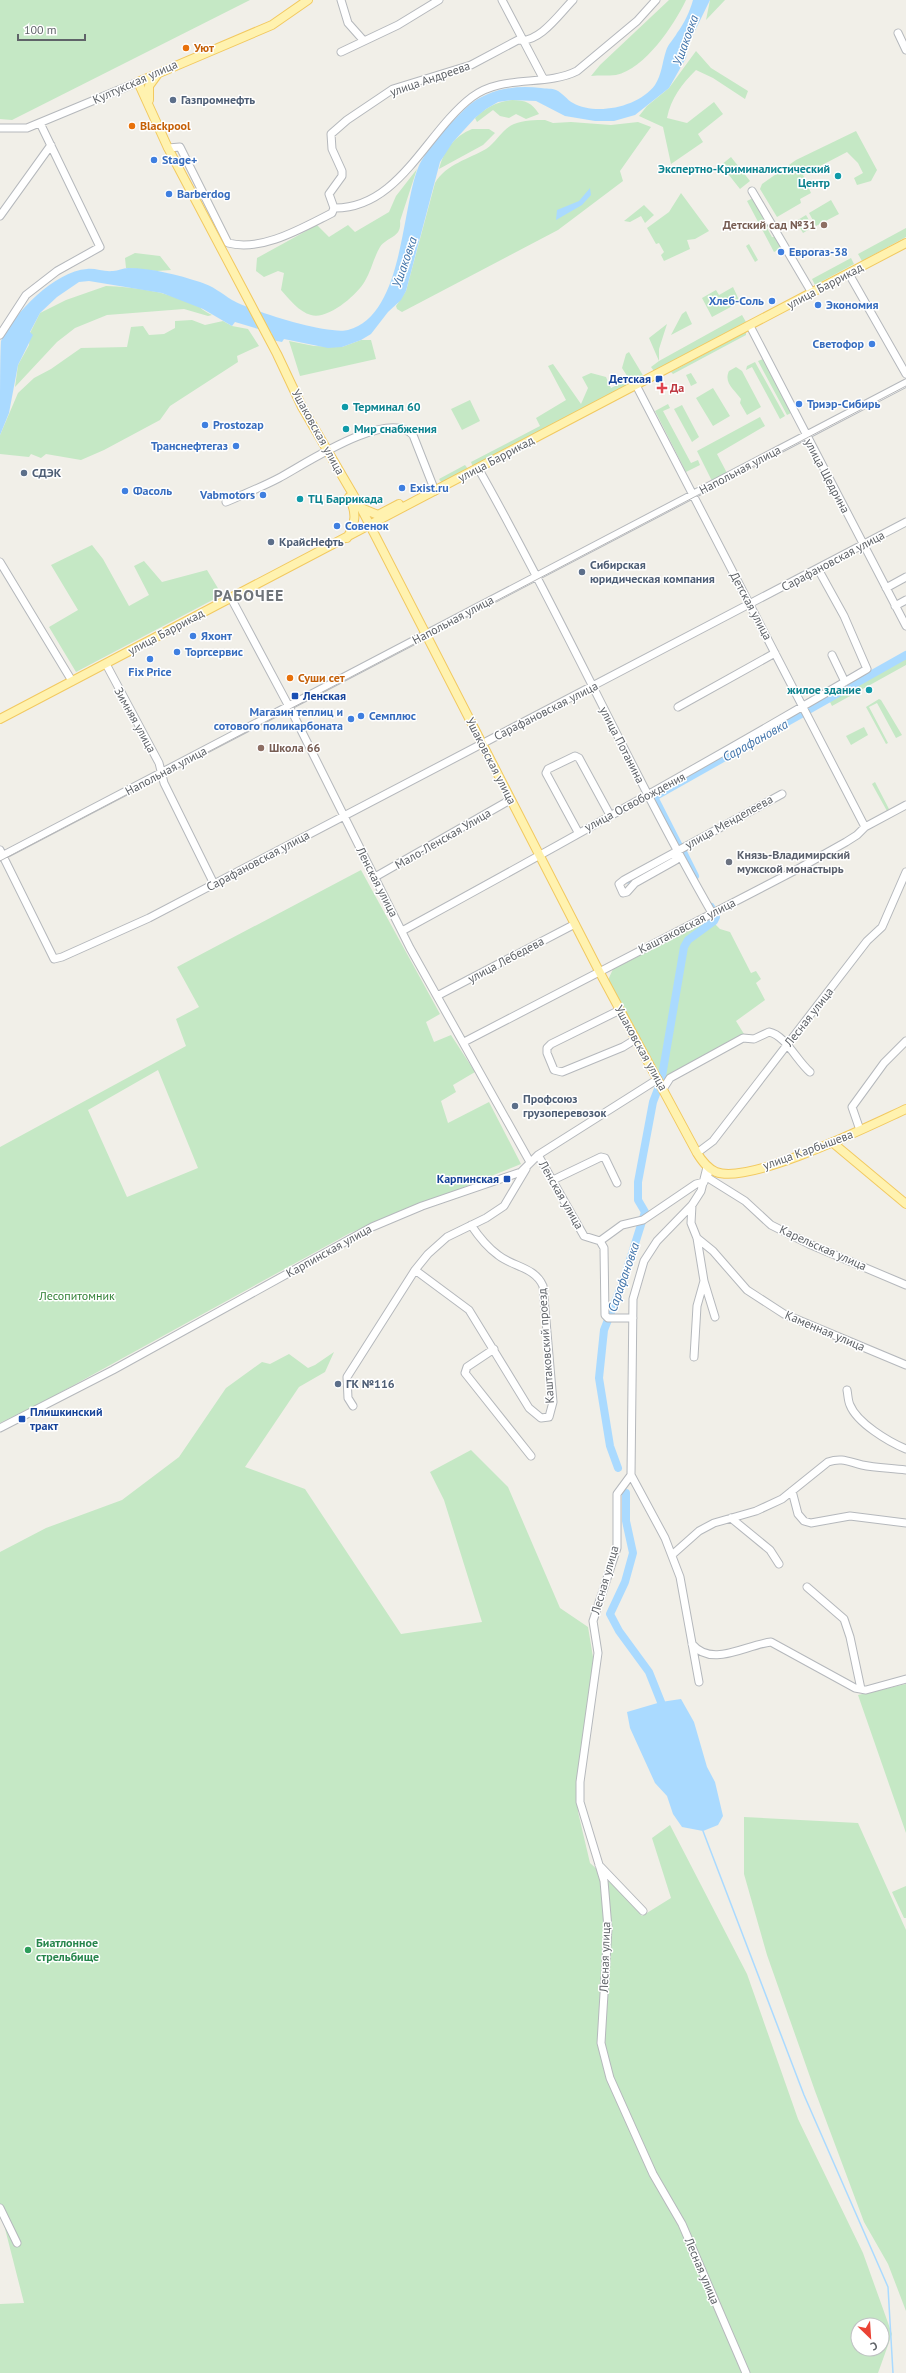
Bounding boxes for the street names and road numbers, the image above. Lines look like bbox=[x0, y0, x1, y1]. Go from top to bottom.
street label: Култукская улица bbox=[90, 56, 180, 107]
street label: улица Андреева bbox=[388, 58, 472, 99]
street label: улица Баррикад bbox=[784, 259, 866, 312]
street label: Ушаковская улица bbox=[289, 386, 348, 477]
street label: улица Баррикад bbox=[455, 432, 537, 485]
street label: улица Щедрина bbox=[801, 436, 853, 516]
street label: Напольная улица bbox=[696, 442, 783, 497]
street label: Сарафановская улица bbox=[779, 527, 887, 594]
street label: Детская улица bbox=[727, 569, 776, 642]
street label: Напольная улица bbox=[409, 592, 496, 647]
street label: улица Баррикад bbox=[125, 605, 207, 658]
street label: Сарафановская улица bbox=[491, 678, 600, 743]
street label: Зимняя улица bbox=[111, 684, 160, 755]
street label: улица Потанина bbox=[597, 704, 648, 786]
street label: Ушаковская улица bbox=[463, 715, 520, 807]
street label: Напольная улица bbox=[122, 743, 209, 798]
street label: улица Освобождения bbox=[582, 769, 688, 835]
street label: улица Менделеева bbox=[682, 791, 775, 852]
street label: Мало-Ленская Улица bbox=[392, 805, 493, 872]
street label: Сарафановская улица bbox=[204, 827, 312, 894]
street label: Ленская улица bbox=[353, 843, 402, 919]
street label: Каштаковская улица bbox=[636, 894, 738, 957]
street label: улица Лебедева bbox=[465, 933, 546, 986]
street label: Лесная улица bbox=[780, 984, 836, 1050]
street label: Ушаковская улица bbox=[612, 1002, 671, 1093]
street label: улица Карбышева bbox=[761, 1126, 855, 1173]
street label: Ленская улица bbox=[535, 1157, 587, 1232]
street label: Карпинская улица bbox=[283, 1221, 374, 1280]
street label: Карельская улица bbox=[777, 1222, 869, 1273]
street label: Каштаковский проезд bbox=[534, 1287, 557, 1404]
street label: Каменная улица bbox=[783, 1307, 868, 1354]
street label: Лесная улица bbox=[587, 1544, 621, 1617]
street label: Лесная улица bbox=[596, 1921, 613, 1994]
street label: Лесная улица bbox=[681, 2234, 723, 2306]

